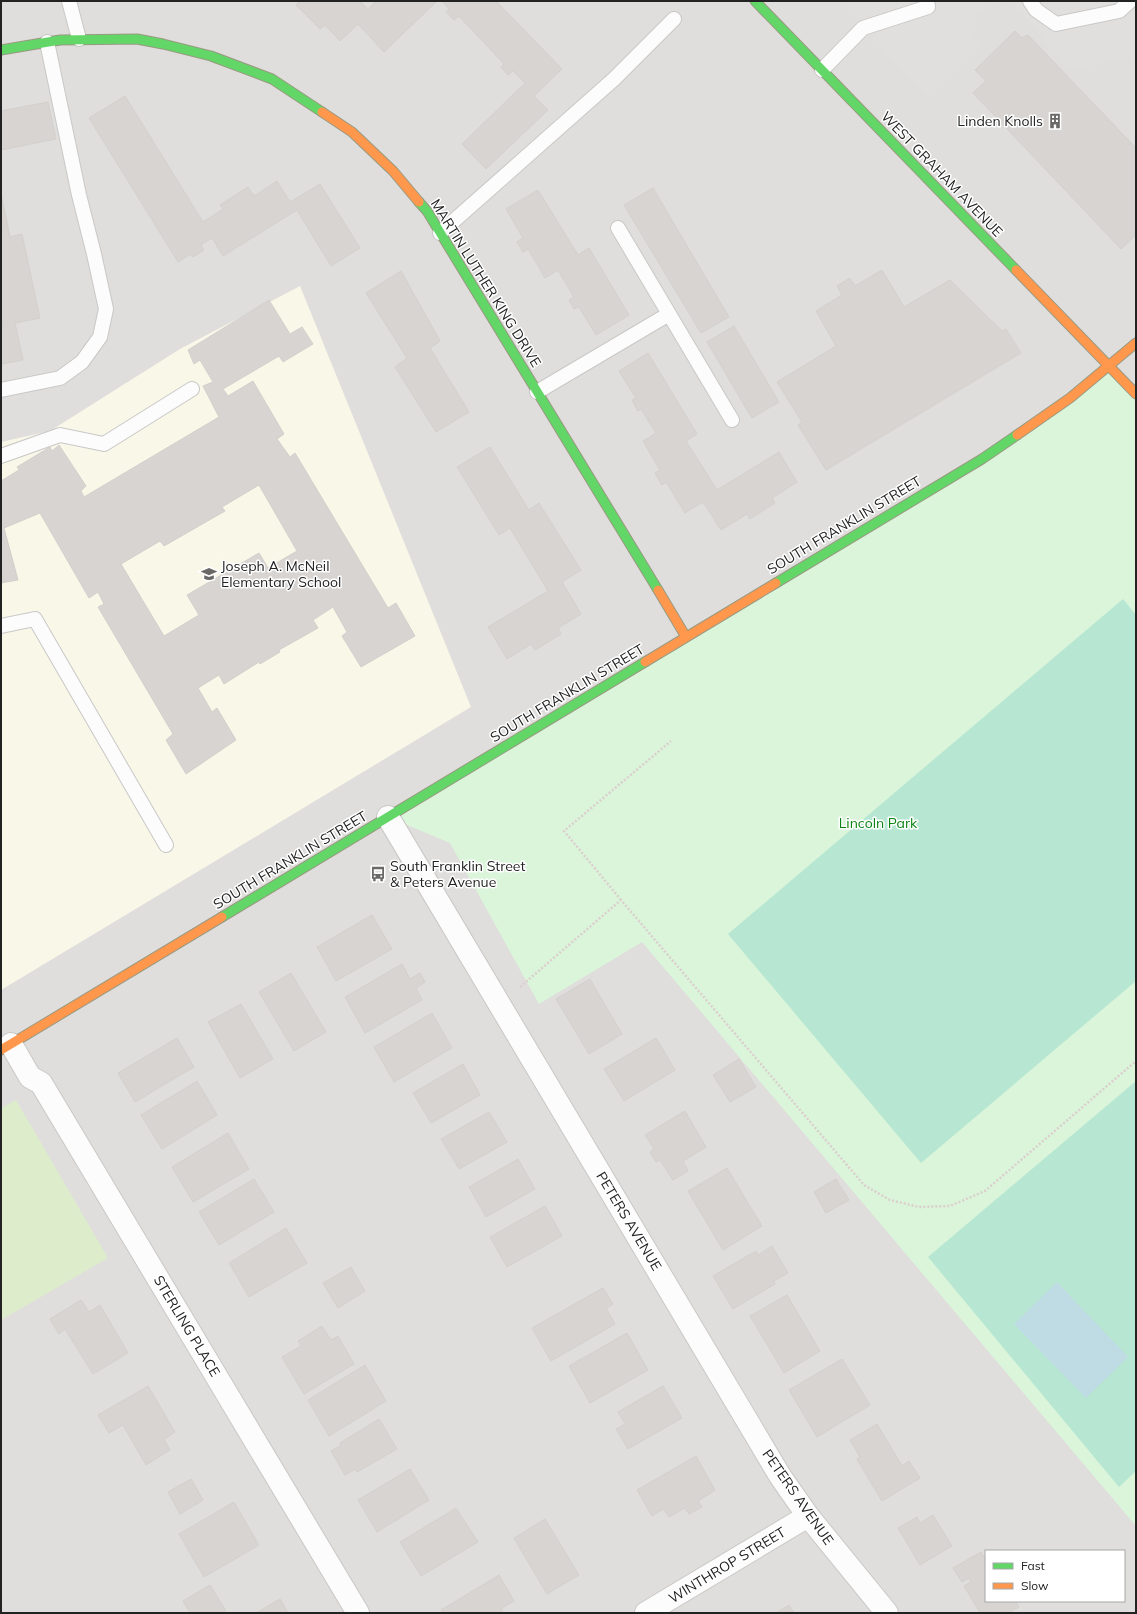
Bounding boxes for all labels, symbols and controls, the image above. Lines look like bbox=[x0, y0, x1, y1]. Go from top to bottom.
street label: WEST GRAHAM AVENUE bbox=[877, 108, 1007, 240]
place label: Linden Knolls bbox=[957, 112, 1043, 130]
building icon: Linden Knolls bbox=[1046, 112, 1064, 130]
street label: MARTIN LUTHER KING DRIVE bbox=[427, 196, 545, 370]
street label: SOUTH FRANKLIN STREET bbox=[764, 472, 925, 578]
place label: Joseph A. McNeil Elementary School bbox=[221, 557, 341, 591]
school or university icon: Joseph A. McNeil Elementary School bbox=[200, 565, 218, 583]
street label: SOUTH FRANKLIN STREET bbox=[487, 640, 648, 746]
street label: SOUTH FRANKLIN STREET bbox=[210, 807, 371, 913]
park label: Lincoln Park bbox=[839, 814, 918, 832]
place label: South Franklin Street & Peters Avenue bbox=[390, 857, 525, 891]
bus stop icon: South Franklin Street & Peters Avenue bbox=[369, 865, 387, 883]
street label: PETERS AVENUE bbox=[592, 1168, 666, 1274]
street label: STERLING PLACE bbox=[150, 1272, 224, 1380]
street label: PETERS AVENUE bbox=[758, 1446, 838, 1548]
street label: WINTHROP STREET bbox=[665, 1523, 789, 1607]
legend bbox=[985, 1550, 1125, 1602]
text: Fast bbox=[1021, 1558, 1045, 1573]
text: Slow bbox=[1021, 1578, 1049, 1593]

